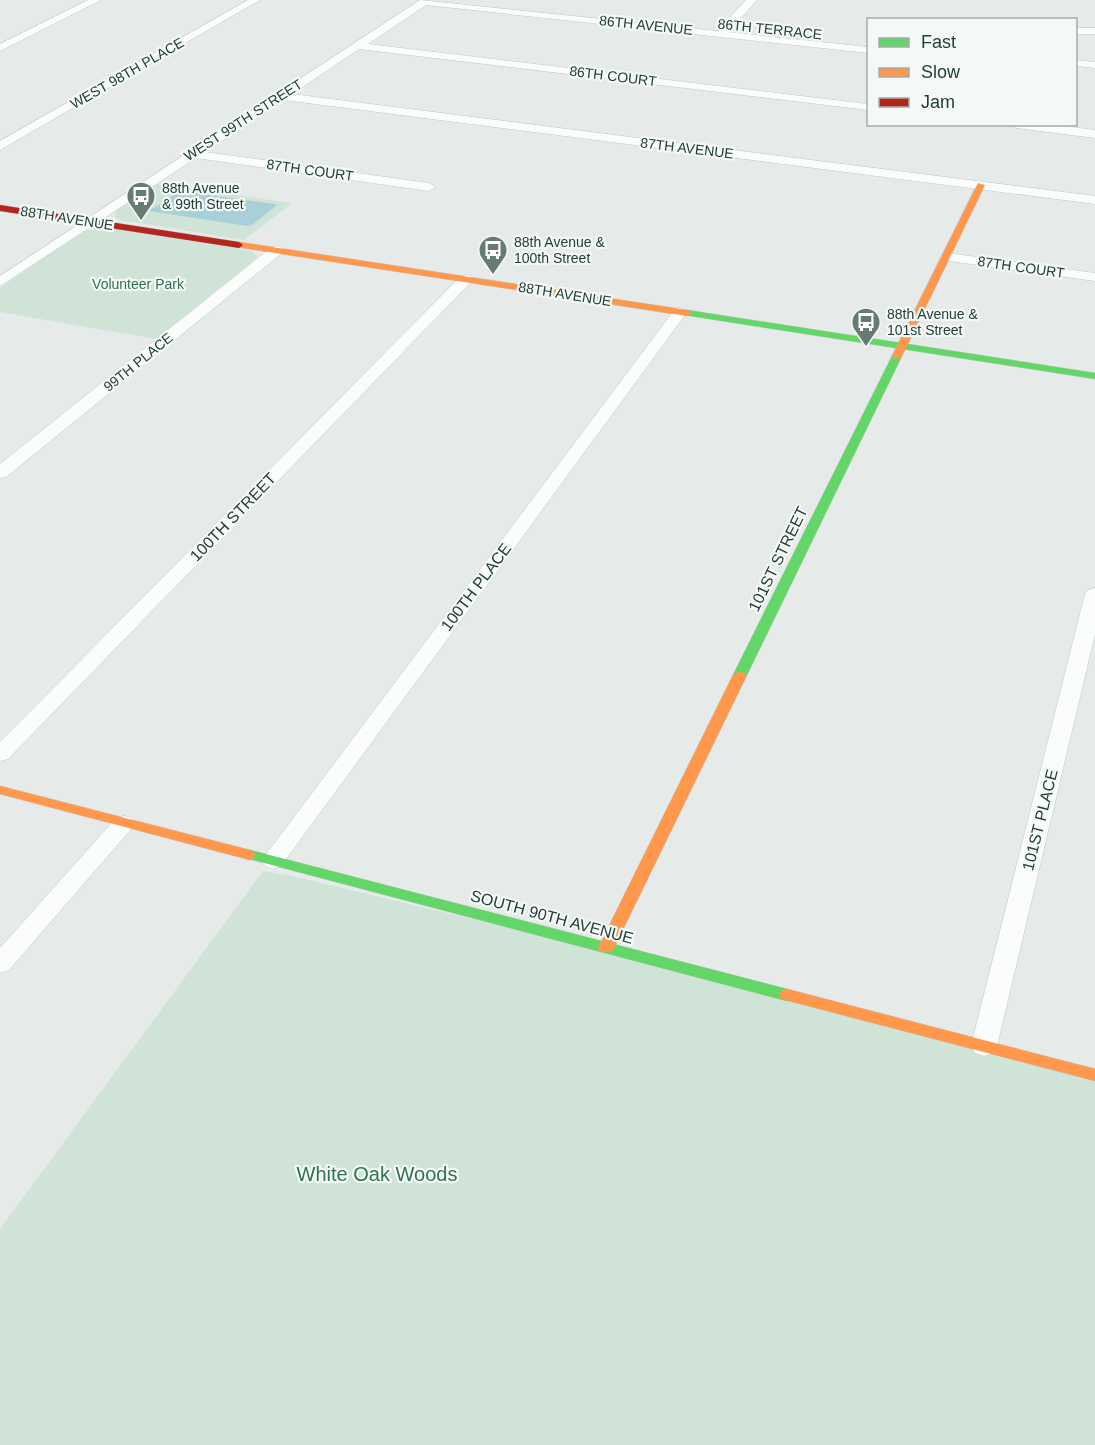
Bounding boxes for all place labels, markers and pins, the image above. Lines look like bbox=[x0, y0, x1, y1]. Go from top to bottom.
bus stop icon: 88th Avenue & 99th Street bbox=[125, 180, 157, 222]
place label: 88th Avenue & 99th Street bbox=[162, 180, 244, 212]
bus stop icon: 88th Avenue & 100th Street bbox=[477, 234, 509, 276]
place label: 88th Avenue & 100th Street bbox=[514, 234, 605, 266]
bus stop icon: 88th Avenue & 101st Street bbox=[850, 306, 882, 348]
place label: 88th Avenue & 101st Street bbox=[887, 306, 978, 338]

